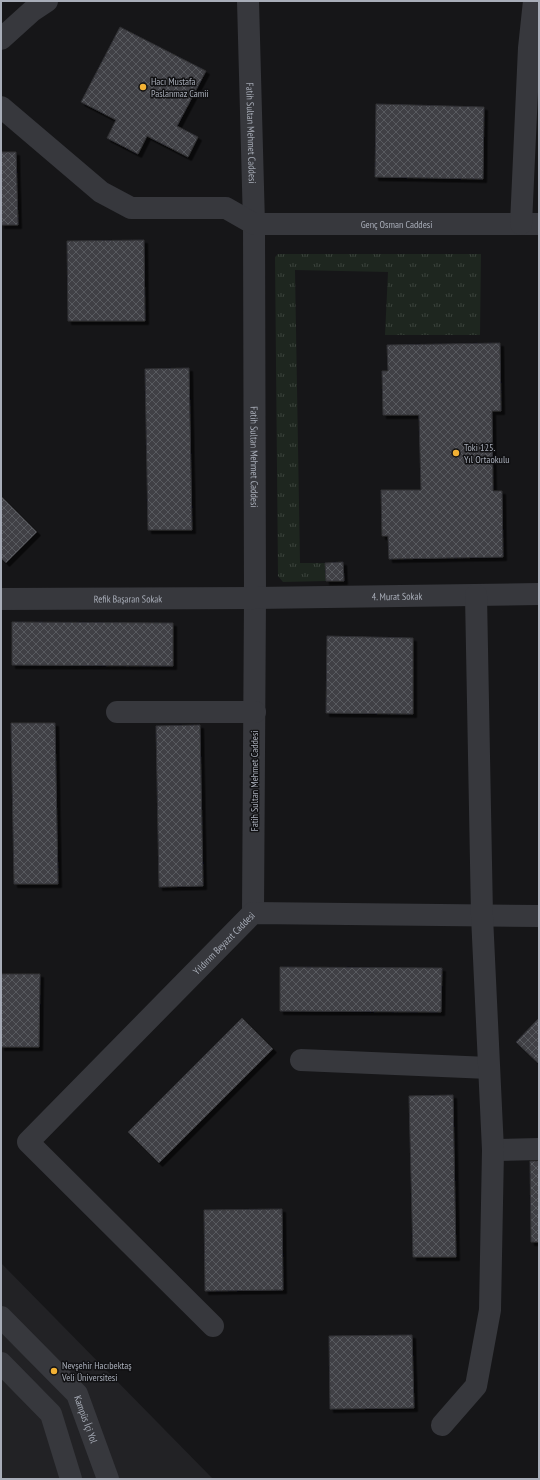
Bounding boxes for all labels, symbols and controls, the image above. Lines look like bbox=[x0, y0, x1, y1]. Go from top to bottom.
place label: Hacı Mustafa Paslanmaz Camii bbox=[151, 75, 209, 100]
marker: Hacı Mustafa Paslanmaz Camii bbox=[138, 82, 148, 92]
street label: Fatih Sultan Mehmet Caddesi bbox=[244, 82, 259, 184]
street label: Genç Osman Caddesi bbox=[361, 218, 432, 231]
street label: Fatih Sultan Mehmet Caddesi bbox=[248, 406, 261, 507]
place label: Toki 125. Yıl Ortaokulu bbox=[464, 441, 510, 466]
marker: Toki 125. Yıl Ortaokulu bbox=[451, 448, 461, 458]
street label: 4. Murat Sokak bbox=[372, 589, 422, 603]
street label: Refik Başaran Sokak bbox=[94, 592, 162, 605]
street label: Fatih Sultan Mehmet Caddesi bbox=[248, 731, 261, 831]
street label: Yıldırım Beyazıt Caddesi bbox=[190, 909, 257, 977]
place label: Nevşehir Hacıbektaş Veli Üniversitesi bbox=[61, 1359, 132, 1384]
marker: Nevşehir Hacıbektaş Veli Üniversitesi bbox=[49, 1366, 59, 1376]
street label: Kampüs İçi Yol bbox=[72, 1393, 101, 1445]

